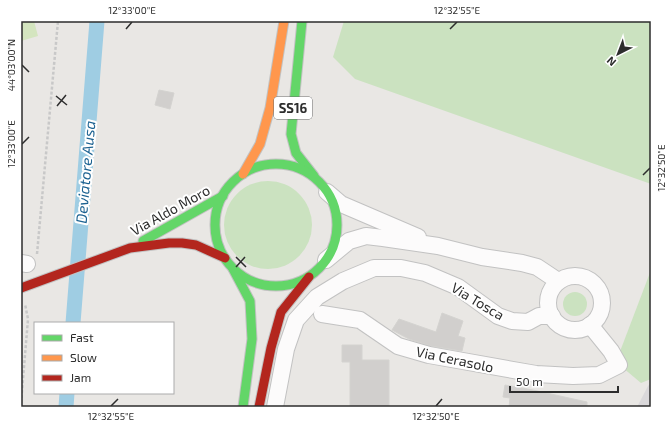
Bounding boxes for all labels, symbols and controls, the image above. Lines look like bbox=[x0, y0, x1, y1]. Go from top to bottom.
text: 12°33'00"E bbox=[108, 4, 156, 16]
text: 12°32'55"E bbox=[434, 4, 481, 16]
north arrow bbox=[598, 34, 638, 74]
text: 44°03'00"N bbox=[5, 39, 17, 91]
text: N bbox=[604, 54, 618, 69]
road number: SS16 bbox=[274, 97, 312, 119]
text: 12°33'00"E bbox=[5, 120, 17, 168]
water label: Deviatore Ausa bbox=[72, 120, 98, 224]
text: 12°32'50"E bbox=[655, 144, 667, 192]
street label: Via Aldo Moro bbox=[127, 181, 213, 239]
street label: Via Tosca bbox=[448, 279, 508, 323]
legend bbox=[34, 322, 174, 394]
text: Fast bbox=[70, 330, 94, 344]
street label: Via Cerasolo bbox=[415, 342, 495, 376]
text: Slow bbox=[70, 350, 97, 364]
scale bar bbox=[510, 368, 618, 394]
text: Jam bbox=[70, 370, 91, 384]
text: 50 m bbox=[516, 374, 543, 388]
text: 12°32'55"E bbox=[88, 410, 135, 422]
text: 12°32'50"E bbox=[412, 410, 460, 422]

